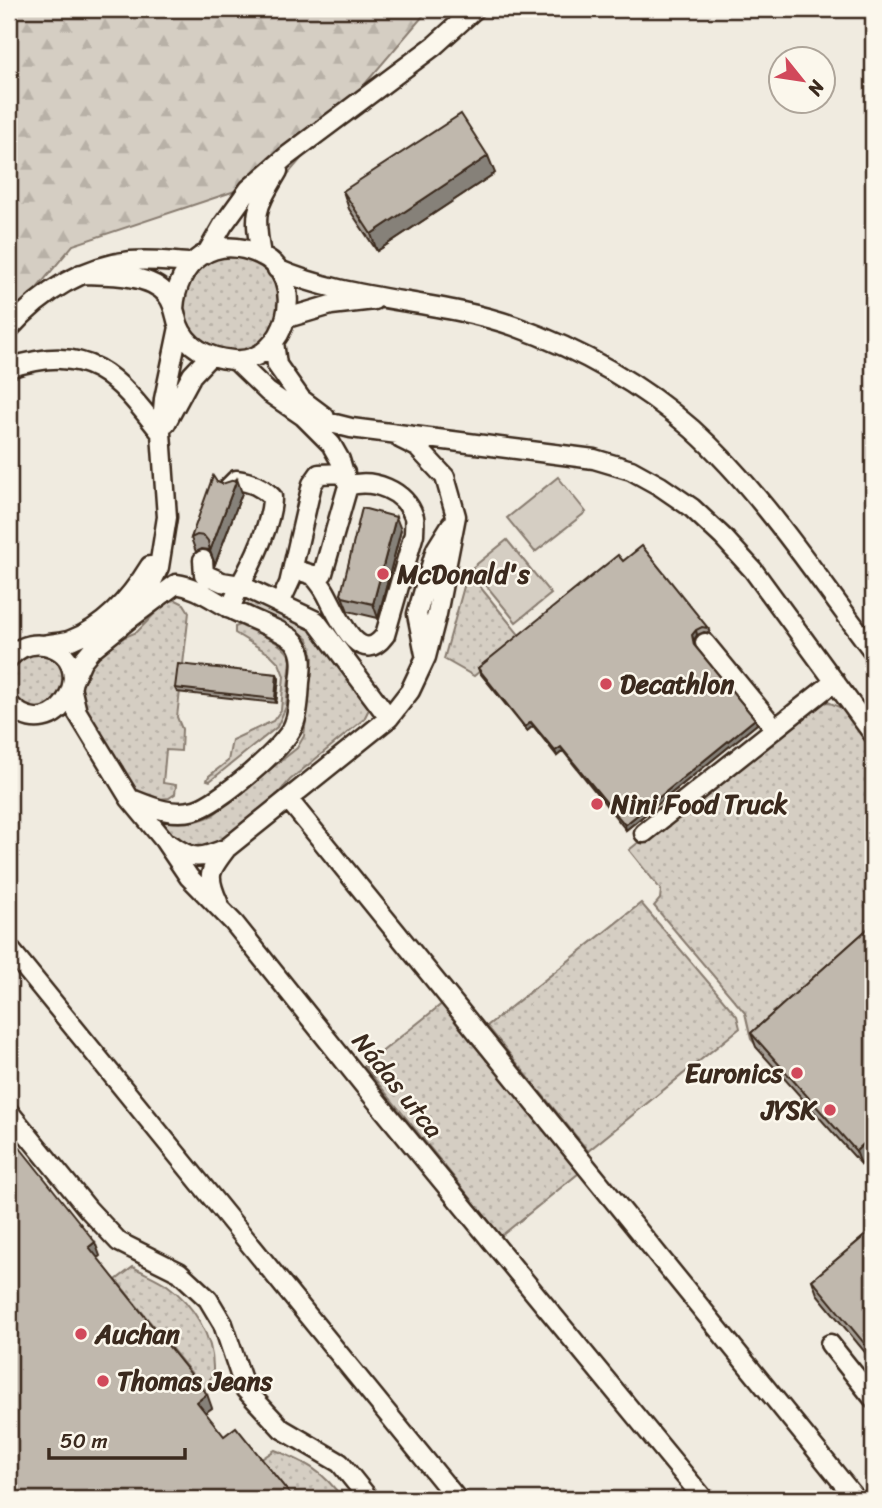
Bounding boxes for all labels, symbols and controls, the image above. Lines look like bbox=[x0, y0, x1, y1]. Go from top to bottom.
north arrow bbox=[766, 46, 836, 116]
text: N bbox=[798, 73, 834, 103]
place label: McDonald's bbox=[396, 551, 531, 597]
marker: McDonald's bbox=[375, 566, 391, 582]
place label: Decathlon bbox=[620, 661, 734, 707]
marker: Decathlon bbox=[598, 676, 614, 692]
place label: Nini Food Truck bbox=[610, 781, 788, 827]
marker: Nini Food Truck bbox=[589, 796, 605, 812]
street label: Nádas utca bbox=[340, 1021, 456, 1149]
place label: Euronics bbox=[685, 1050, 784, 1096]
marker: Euronics bbox=[789, 1065, 805, 1081]
place label: JYSK bbox=[760, 1087, 818, 1133]
marker: JYSK bbox=[822, 1102, 838, 1118]
place label: Auchan bbox=[94, 1311, 181, 1357]
marker: Auchan bbox=[73, 1326, 89, 1342]
place label: Thomas Jeans bbox=[117, 1358, 274, 1404]
marker: Thomas Jeans bbox=[95, 1373, 111, 1389]
scale bar bbox=[49, 1417, 186, 1461]
text: 50 m bbox=[60, 1422, 108, 1460]

